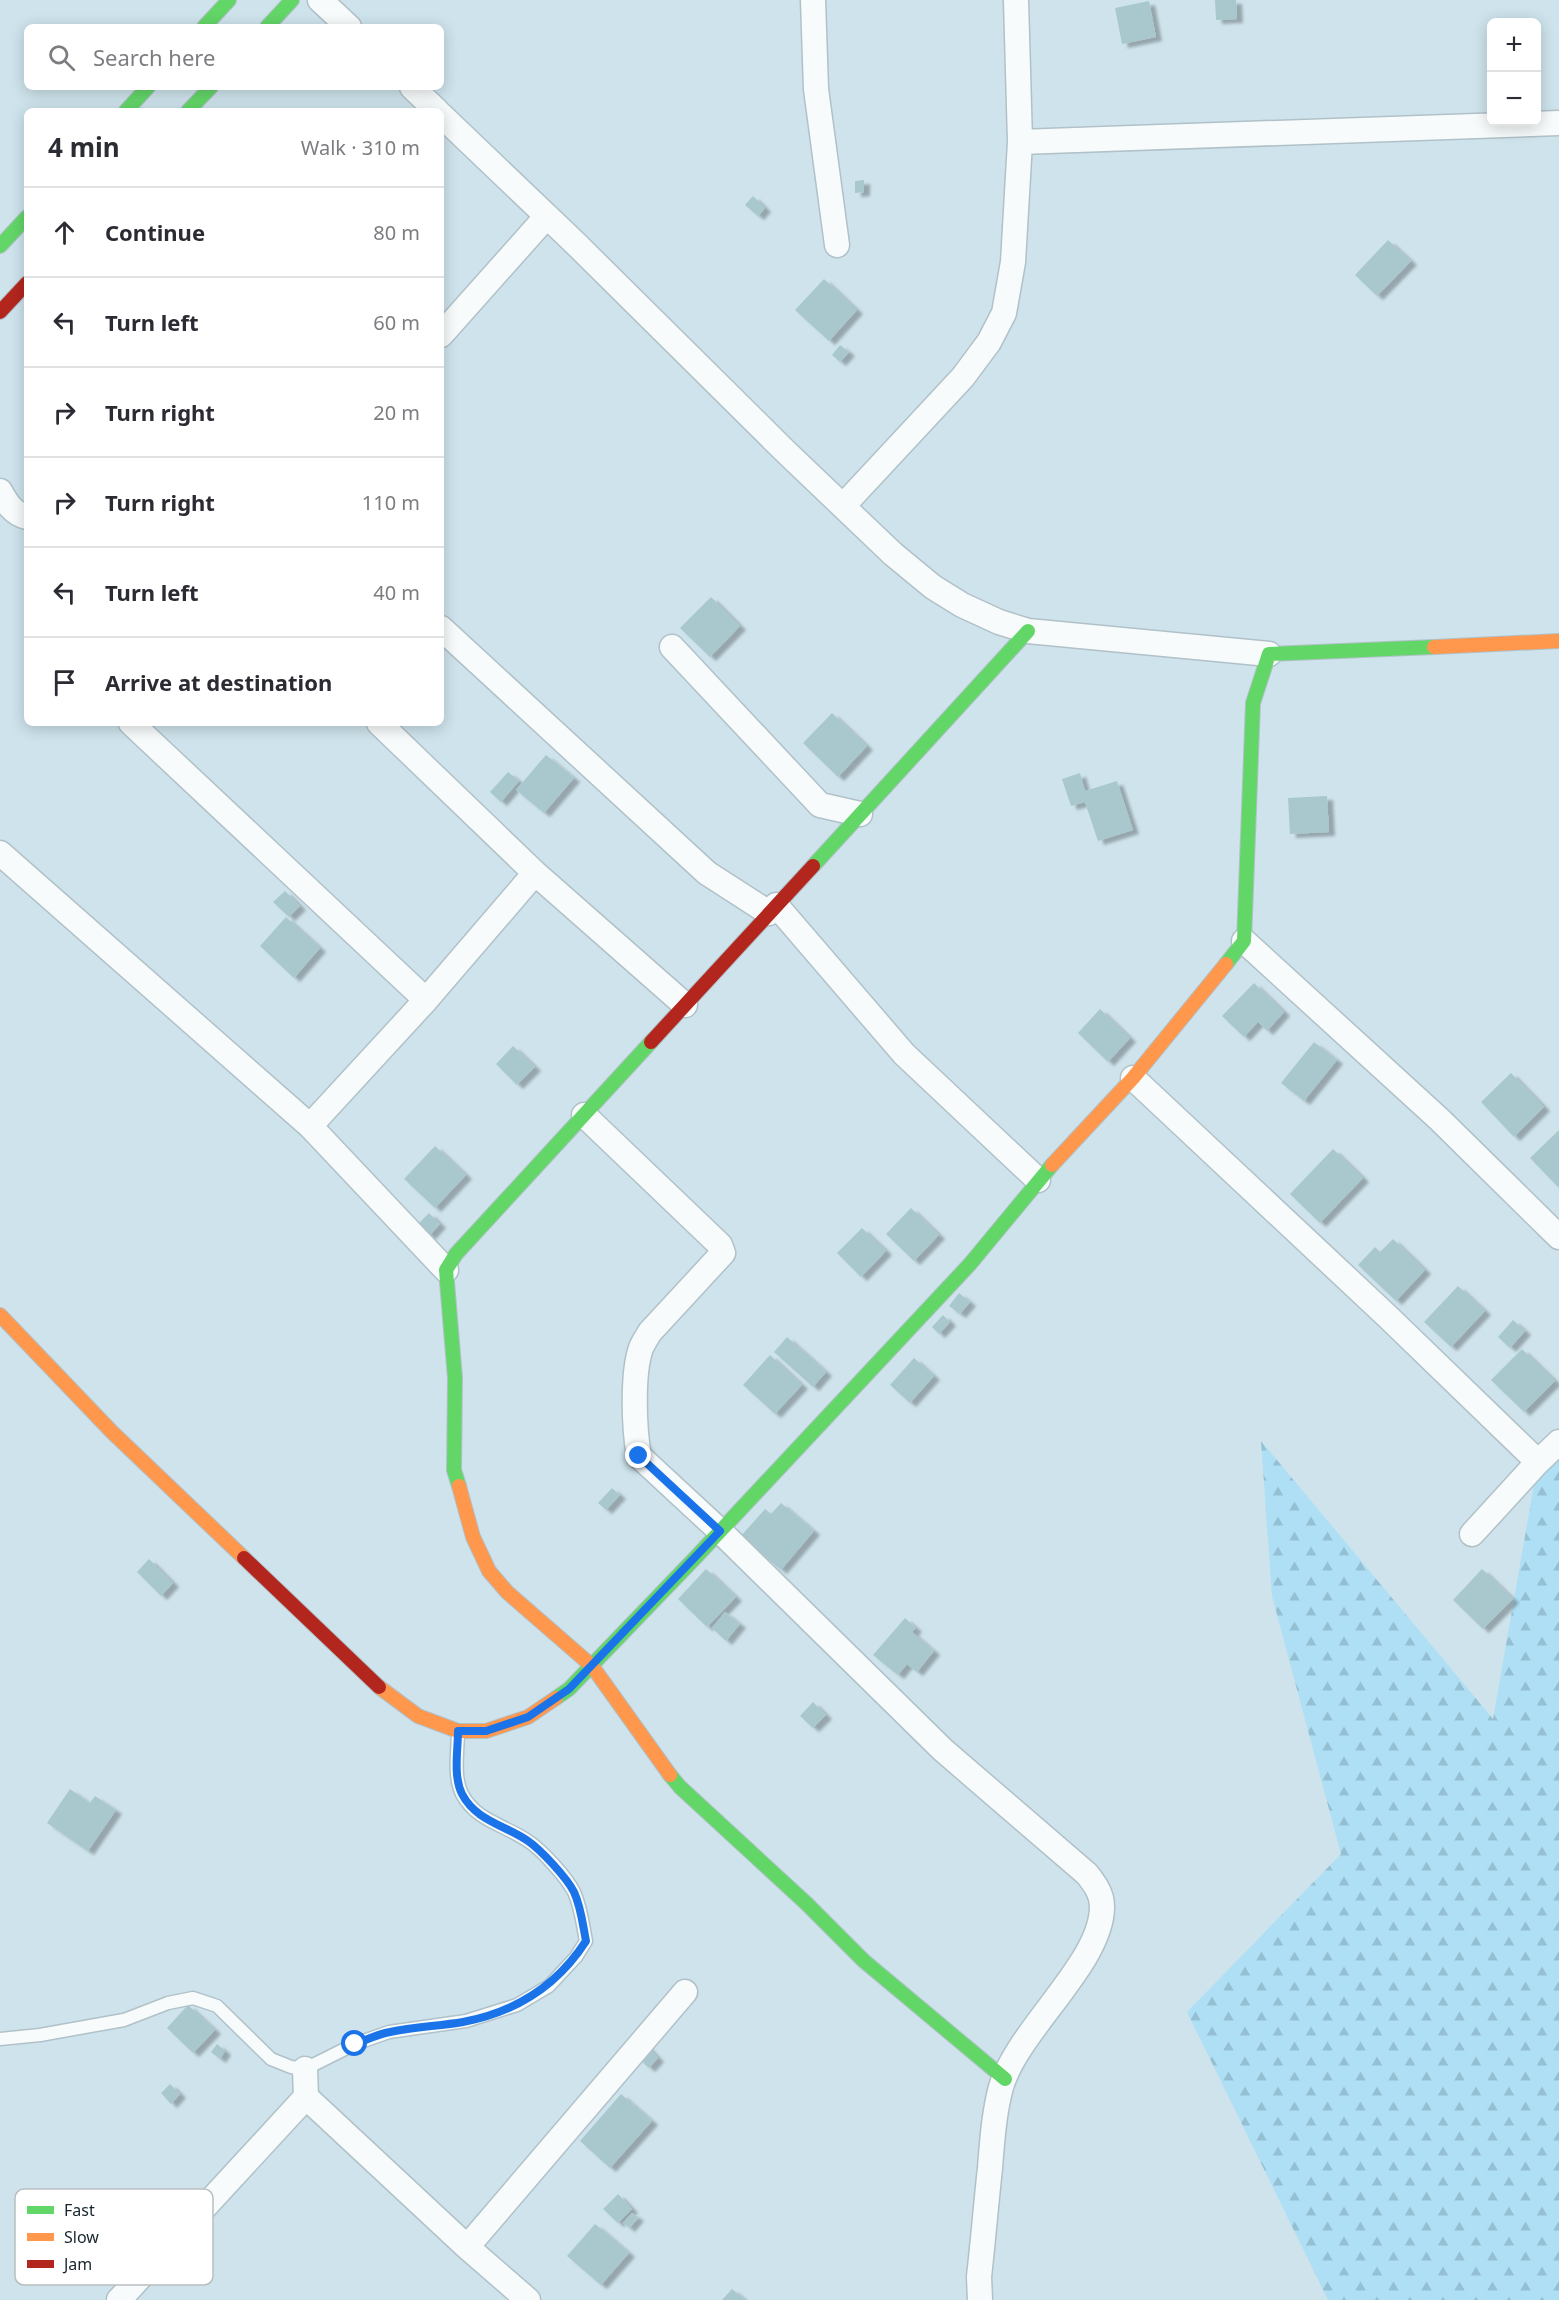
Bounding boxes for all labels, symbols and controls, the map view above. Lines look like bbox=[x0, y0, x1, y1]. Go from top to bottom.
map controls bbox=[1487, 18, 1541, 126]
button: + bbox=[1487, 18, 1541, 72]
search box bbox=[24, 24, 444, 90]
icon: search bbox=[45, 41, 78, 74]
text: Search here bbox=[93, 42, 215, 72]
button: − bbox=[1487, 72, 1541, 126]
text: 4 min bbox=[48, 129, 120, 165]
text: Walk · 310 m bbox=[301, 134, 420, 161]
icon: ahead bbox=[48, 216, 81, 249]
text: Continue bbox=[105, 217, 205, 247]
text: 80 m bbox=[373, 219, 420, 246]
icon: left bbox=[48, 306, 81, 339]
text: Turn left bbox=[105, 307, 199, 337]
text: 60 m bbox=[373, 309, 420, 336]
icon: right bbox=[48, 396, 81, 429]
text: Turn right bbox=[105, 397, 215, 427]
text: 20 m bbox=[373, 399, 420, 426]
icon: right bbox=[48, 486, 81, 519]
text: Turn right bbox=[105, 487, 215, 517]
text: 110 m bbox=[362, 489, 420, 516]
icon: left bbox=[48, 576, 81, 609]
text: Turn left bbox=[105, 577, 199, 607]
text: 40 m bbox=[373, 579, 420, 606]
icon: arrive bbox=[48, 666, 81, 699]
text: Arrive at destination bbox=[105, 667, 332, 697]
route end bbox=[625, 1442, 651, 1468]
route start bbox=[341, 2030, 367, 2056]
legend bbox=[15, 2189, 213, 2285]
text: Fast bbox=[64, 2199, 95, 2221]
text: Slow bbox=[64, 2226, 99, 2248]
text: Jam bbox=[62, 2253, 92, 2275]

